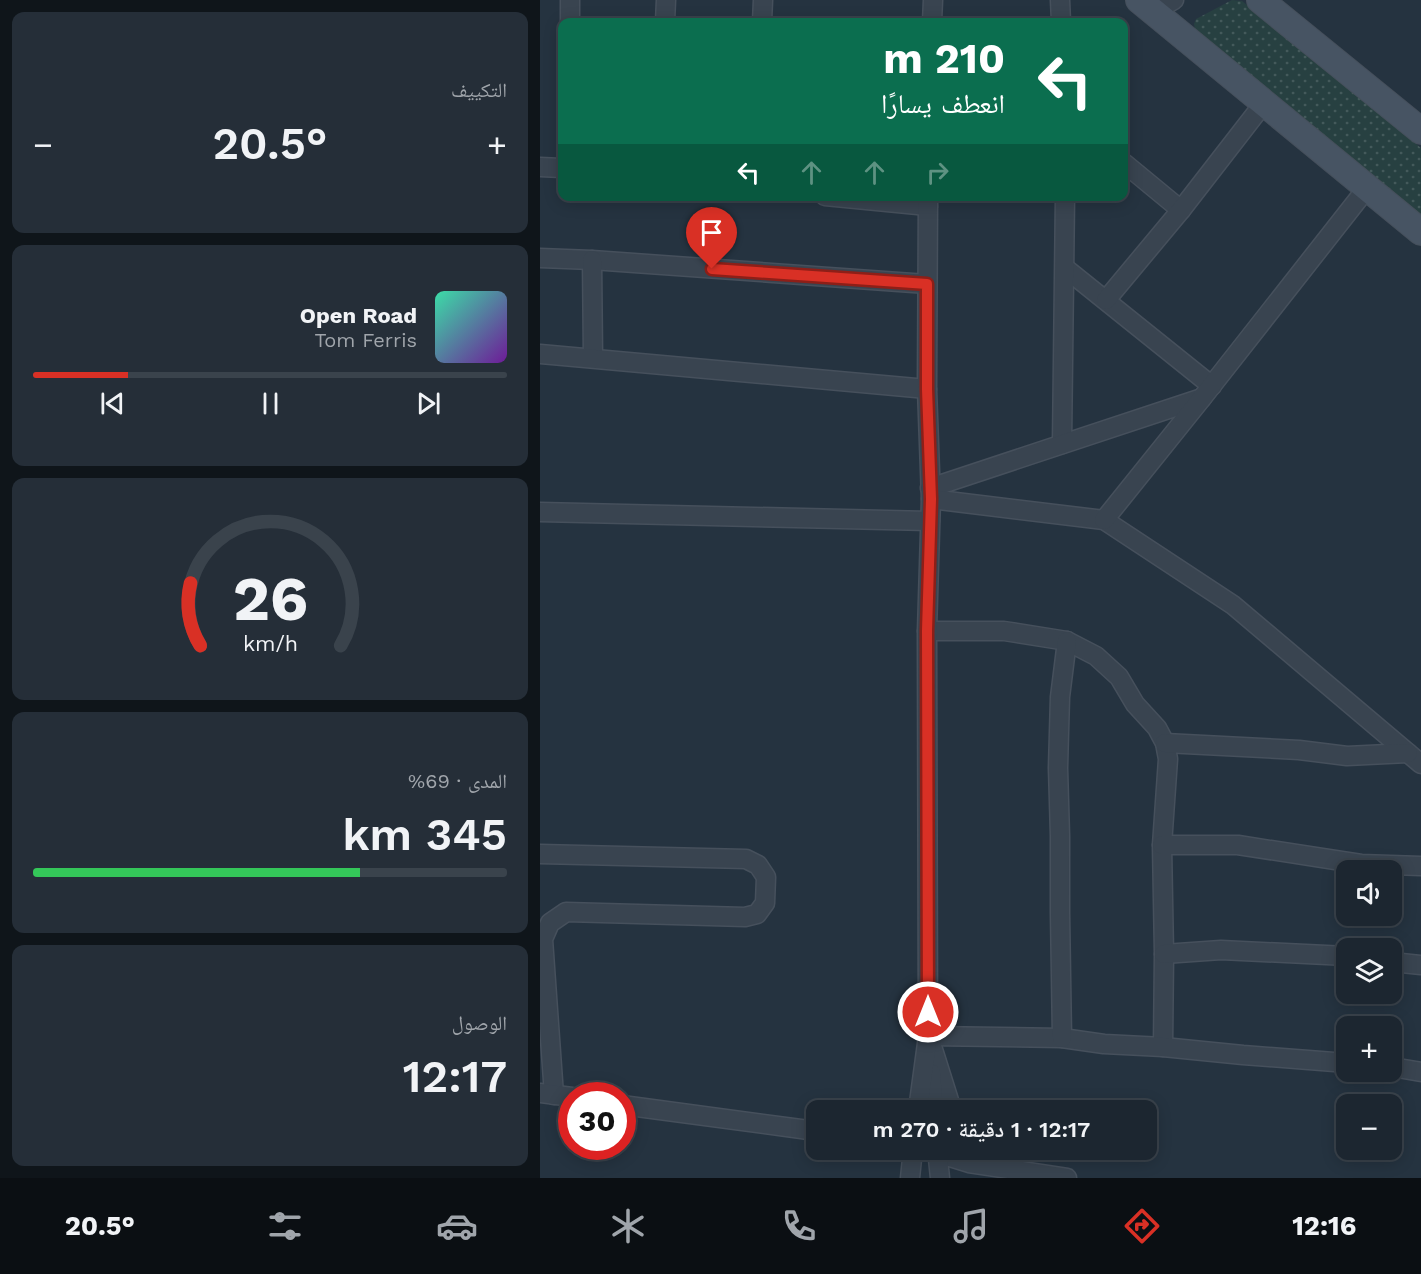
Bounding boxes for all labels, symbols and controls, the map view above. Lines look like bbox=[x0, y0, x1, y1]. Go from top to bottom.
text: 210 m bbox=[883, 34, 1005, 83]
icon: left bbox=[1026, 42, 1104, 120]
text: التكييف bbox=[451, 78, 507, 102]
text: انعطف يسارًا bbox=[881, 88, 1005, 120]
text: 20.5° bbox=[212, 117, 328, 170]
text: − bbox=[33, 125, 53, 164]
text: + bbox=[487, 125, 507, 164]
icon: left bbox=[732, 156, 765, 189]
icon: ahead bbox=[795, 156, 828, 189]
icon: ahead bbox=[858, 156, 891, 189]
icon: right bbox=[921, 156, 954, 189]
pin bbox=[686, 207, 737, 269]
icon: arrive bbox=[695, 216, 728, 249]
text: Open Road bbox=[300, 303, 417, 328]
text: Tom Ferris bbox=[314, 328, 417, 352]
icon: previous bbox=[96, 387, 129, 420]
icon: pause bbox=[254, 387, 287, 420]
icon: next bbox=[412, 387, 445, 420]
text: 26 bbox=[232, 562, 308, 635]
text: km/h bbox=[242, 631, 298, 656]
text: المدى · 69% bbox=[408, 769, 507, 793]
text: 345 km bbox=[342, 808, 507, 861]
map controls bbox=[1336, 860, 1402, 1160]
button: sound bbox=[1336, 860, 1402, 926]
button: layers bbox=[1336, 938, 1402, 1004]
position arrow bbox=[896, 980, 960, 1044]
text: الوصول bbox=[452, 1011, 507, 1035]
button: + bbox=[1336, 1016, 1402, 1082]
text: 12:17 bbox=[403, 1050, 507, 1103]
speed limit sign: 30 bbox=[558, 1082, 636, 1160]
button: − bbox=[1336, 1094, 1402, 1160]
text: 12:17 · 1 دقيقة · 270 m bbox=[873, 1117, 1090, 1142]
icon: filters bbox=[264, 1205, 306, 1247]
icon: car bbox=[436, 1205, 478, 1247]
icon: climate bbox=[607, 1205, 649, 1247]
icon: phone bbox=[778, 1205, 820, 1247]
icon: music bbox=[950, 1205, 992, 1247]
icon: directions bbox=[1121, 1205, 1163, 1247]
text: 20.5° bbox=[65, 1210, 135, 1242]
text: 12:16 bbox=[1292, 1210, 1356, 1242]

